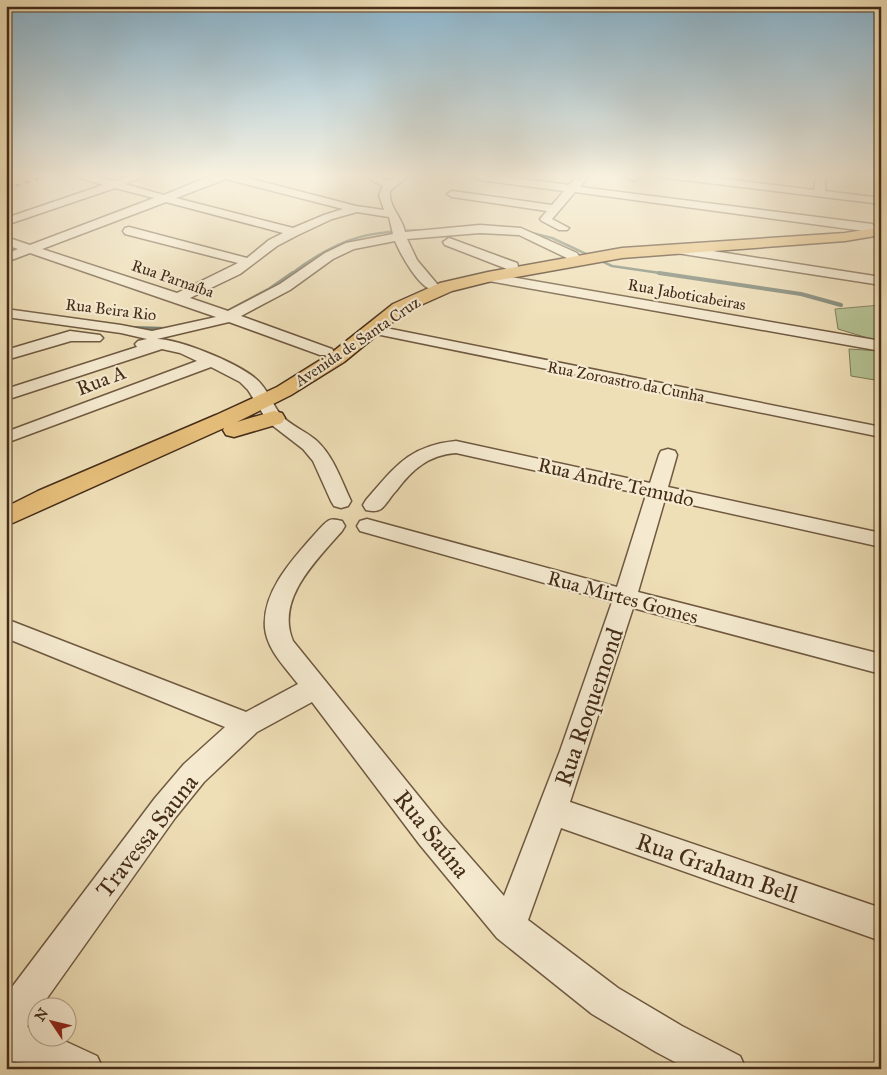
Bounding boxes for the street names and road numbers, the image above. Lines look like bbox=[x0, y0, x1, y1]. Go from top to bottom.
street label: Rua Parnaíba bbox=[129, 256, 217, 301]
street label: Rua Jaboticabeiras bbox=[626, 275, 748, 315]
street label: Avenida de Santa Cruz bbox=[290, 292, 424, 391]
street label: Rua Beira Rio bbox=[64, 294, 157, 324]
street label: Rua Zoroastro da Cunha bbox=[546, 357, 706, 406]
street label: Rua A bbox=[73, 360, 129, 400]
street label: Rua Andre Temudo bbox=[536, 452, 696, 512]
street label: Rua Mirtes Gomes bbox=[545, 565, 701, 629]
street label: Rua Roquemond bbox=[548, 624, 630, 790]
street label: Travessa Sauna bbox=[89, 768, 205, 904]
street label: Rua Saúna bbox=[387, 784, 477, 885]
street label: Rua Graham Bell bbox=[632, 826, 802, 910]

